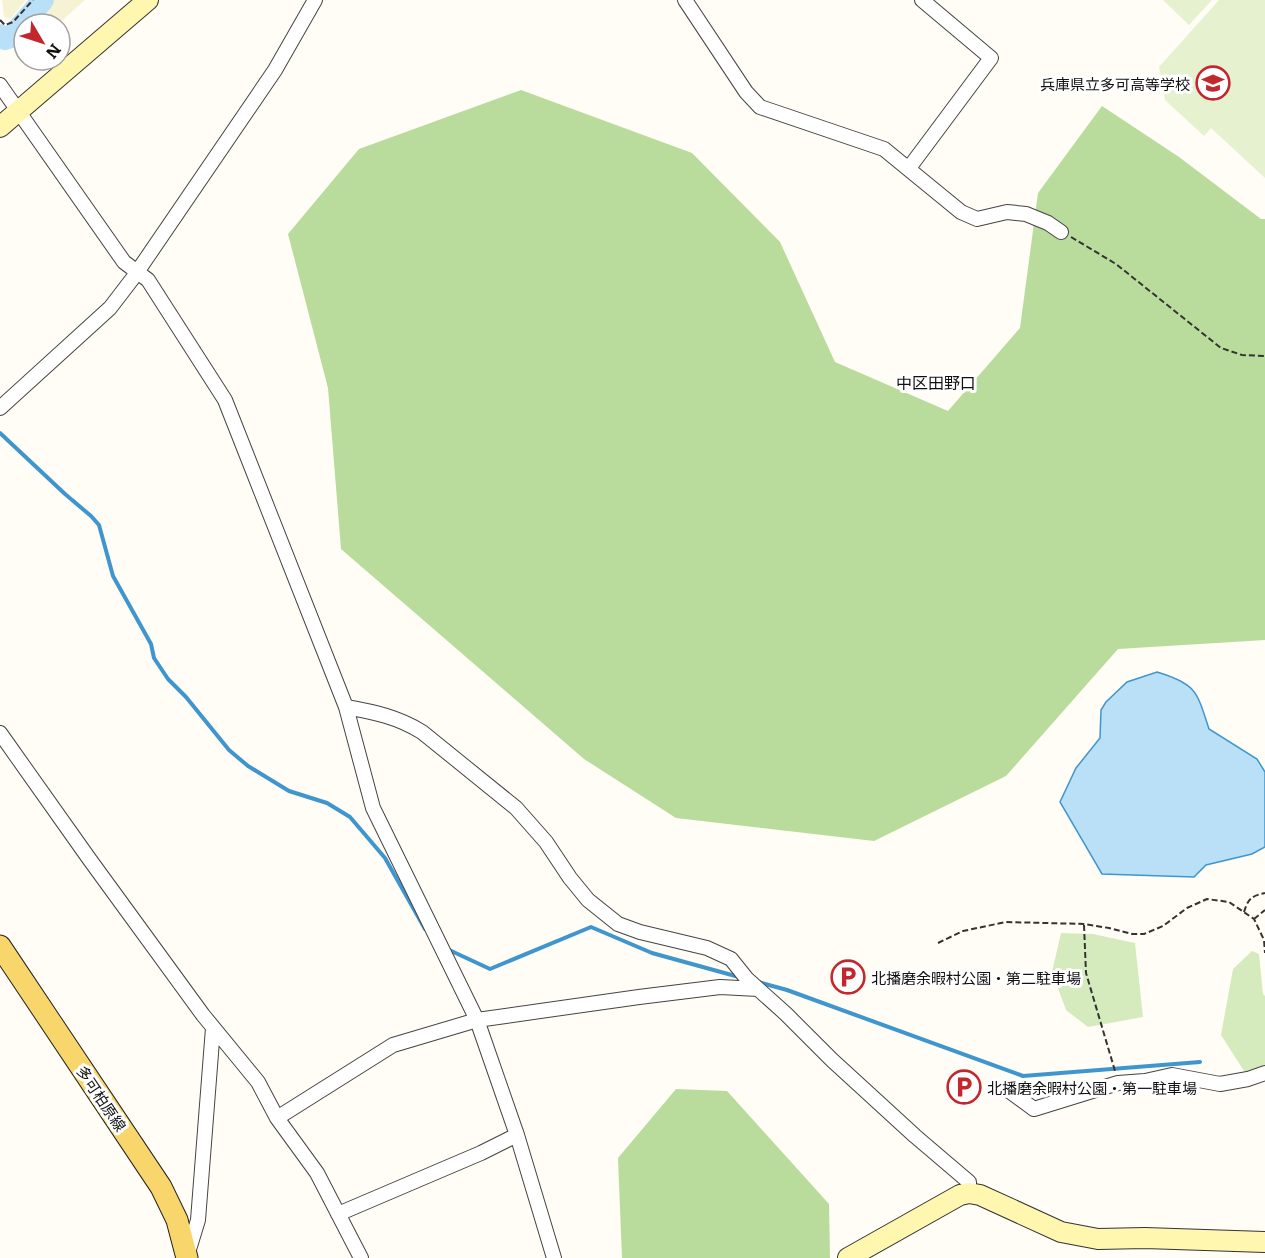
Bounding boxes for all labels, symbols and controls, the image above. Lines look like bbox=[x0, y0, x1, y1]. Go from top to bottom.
north arrow bbox=[12, 12, 72, 72]
text: N bbox=[41, 39, 68, 65]
school or university icon: 兵庫県立多可高等学校 bbox=[1195, 65, 1231, 101]
place label: 兵庫県立多可高等学校 bbox=[1040, 72, 1190, 95]
district label: 中区田野口 bbox=[896, 370, 976, 394]
parking icon: 北播磨余暇村公園・第二駐車場 bbox=[830, 959, 866, 995]
place label: 北播磨余暇村公園・第二駐車場 bbox=[871, 966, 1081, 989]
street label: 多可柏原線 bbox=[71, 1060, 133, 1136]
parking icon: 北播磨余暇村公園・第一駐車場 bbox=[946, 1069, 982, 1105]
place label: 北播磨余暇村公園・第一駐車場 bbox=[987, 1076, 1197, 1099]

